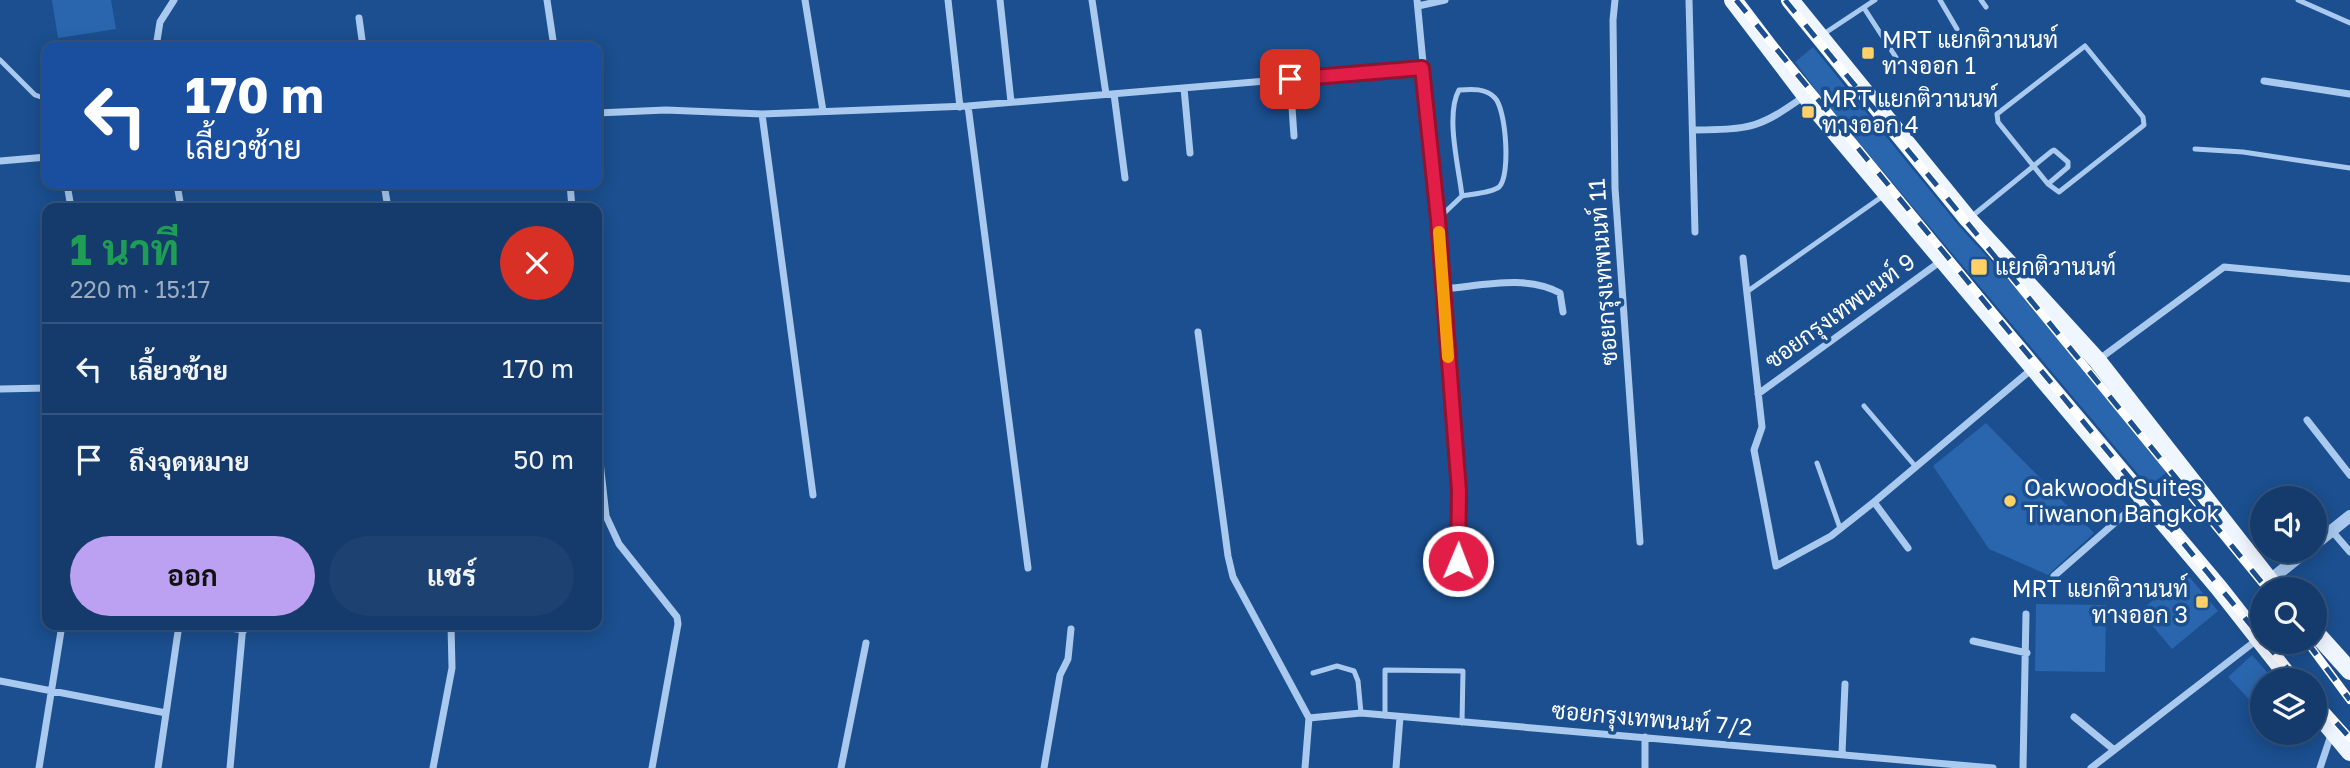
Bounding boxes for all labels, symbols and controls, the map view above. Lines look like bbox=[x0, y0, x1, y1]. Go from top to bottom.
place label: MRT แยกติวานนท์ ทางออก 1 bbox=[1882, 24, 2058, 79]
marker: MRT แยกติวานนท์ ทางออก 1 bbox=[1860, 45, 1876, 61]
pin bbox=[1260, 49, 1320, 109]
icon: arrive bbox=[1271, 60, 1309, 98]
text: 170 m bbox=[185, 65, 324, 124]
icon: left bbox=[70, 70, 161, 161]
place label: MRT แยกติวานนท์ ทางออก 4 bbox=[1822, 83, 1998, 138]
marker: MRT แยกติวานนท์ ทางออก 4 bbox=[1800, 104, 1816, 120]
text: เลี้ยวซ้าย bbox=[185, 128, 302, 166]
street label: ซอยกรุงเทพนนท์ 11 bbox=[1581, 178, 1625, 366]
text: 1 นาที bbox=[70, 224, 179, 274]
button: close bbox=[500, 226, 574, 300]
street label: ซอยกรุงเทพนนท์ 9 bbox=[1758, 246, 1922, 376]
place label: แยกติวานนท์ bbox=[1995, 251, 2116, 280]
marker: แยกติวานนท์ bbox=[1969, 257, 1989, 277]
text: 220 m · 15:17 bbox=[70, 275, 210, 303]
icon: left bbox=[70, 350, 108, 388]
text: 170 m bbox=[502, 353, 574, 384]
text: เลี้ยวซ้าย bbox=[129, 355, 228, 386]
icon: arrive bbox=[70, 441, 108, 479]
text: 50 m bbox=[513, 444, 574, 475]
text: ถึงจุดหมาย bbox=[129, 446, 250, 477]
place label: Oakwood Suites Tiwanon Bangkok bbox=[2024, 473, 2219, 527]
map controls bbox=[2250, 486, 2327, 745]
button: sound bbox=[2250, 486, 2327, 563]
marker: Oakwood Suites Tiwanon Bangkok bbox=[2002, 493, 2018, 509]
position arrow bbox=[1421, 524, 1495, 598]
button: ออก bbox=[70, 536, 315, 616]
button: แชร์ bbox=[329, 536, 574, 616]
place label: MRT แยกติวานนท์ ทางออก 3 bbox=[2012, 573, 2188, 628]
button: search bbox=[2250, 577, 2327, 654]
marker: MRT แยกติวานนท์ ทางออก 3 bbox=[2194, 594, 2210, 610]
button: layers bbox=[2250, 668, 2327, 745]
street label: ซอยกรุงเทพนนท์ 7/2 bbox=[1550, 694, 1754, 744]

